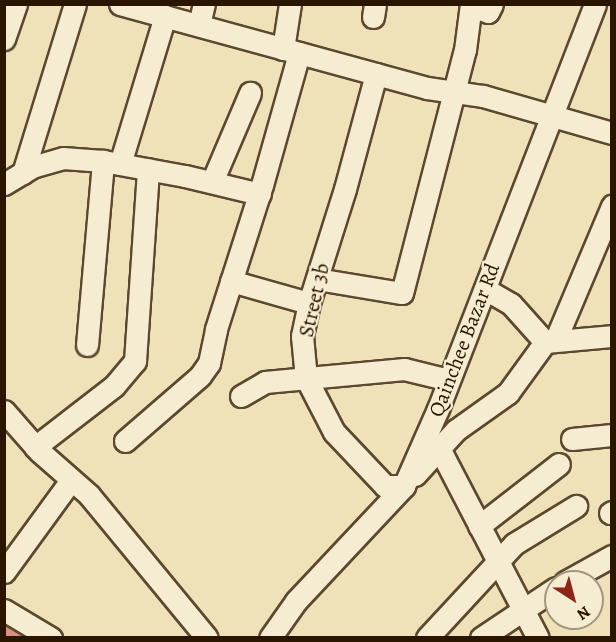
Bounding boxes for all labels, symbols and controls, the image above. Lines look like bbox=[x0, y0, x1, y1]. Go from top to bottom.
street label: Qainchee Bazar Rd bbox=[423, 260, 505, 420]
street label: Street 3b bbox=[293, 261, 335, 339]
north arrow bbox=[544, 570, 604, 630]
text: N bbox=[572, 601, 595, 625]

